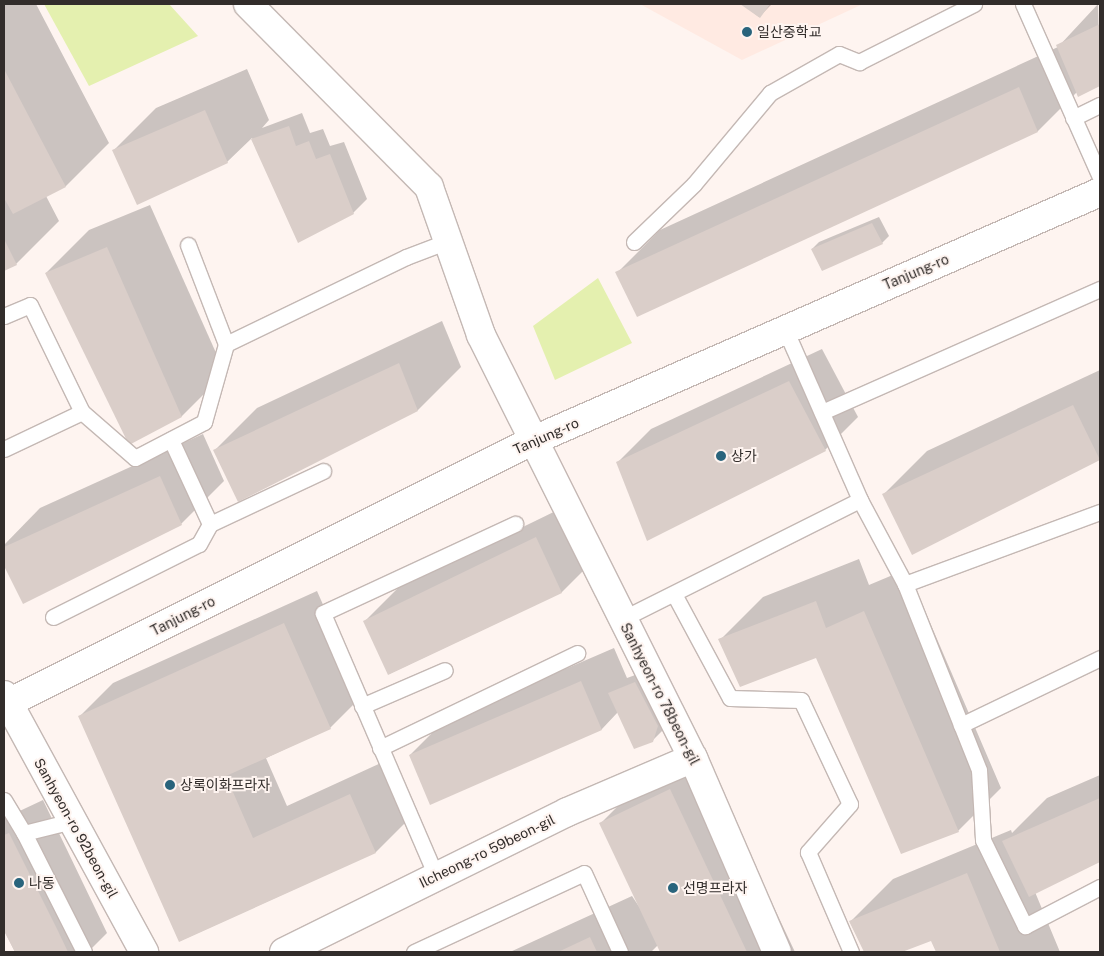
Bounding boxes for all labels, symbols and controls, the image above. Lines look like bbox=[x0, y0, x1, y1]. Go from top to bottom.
place label: 일산중학교 bbox=[757, 24, 821, 40]
marker: 일산중학교 bbox=[741, 26, 753, 38]
street label: Tanjung-ro bbox=[881, 251, 951, 293]
street label: Tanjung-ro bbox=[511, 414, 581, 458]
place label: 상가 bbox=[731, 448, 757, 464]
marker: 상가 bbox=[715, 450, 727, 462]
street label: Tanjung-ro bbox=[148, 593, 218, 639]
street label: Sanhyeon-ro 78beon-gil bbox=[617, 620, 703, 768]
street label: Sanhyeon-ro 92beon-gil bbox=[31, 755, 121, 901]
place label: 상록이화프라자 bbox=[180, 777, 270, 793]
marker: 상록이화프라자 bbox=[164, 779, 176, 791]
street label: Ilcheong-ro 59beon-gil bbox=[416, 811, 558, 891]
place label: 나동 bbox=[29, 875, 55, 891]
marker: 나동 bbox=[13, 877, 25, 889]
place label: 선명프라자 bbox=[683, 880, 747, 896]
marker: 선명프라자 bbox=[667, 882, 679, 894]

